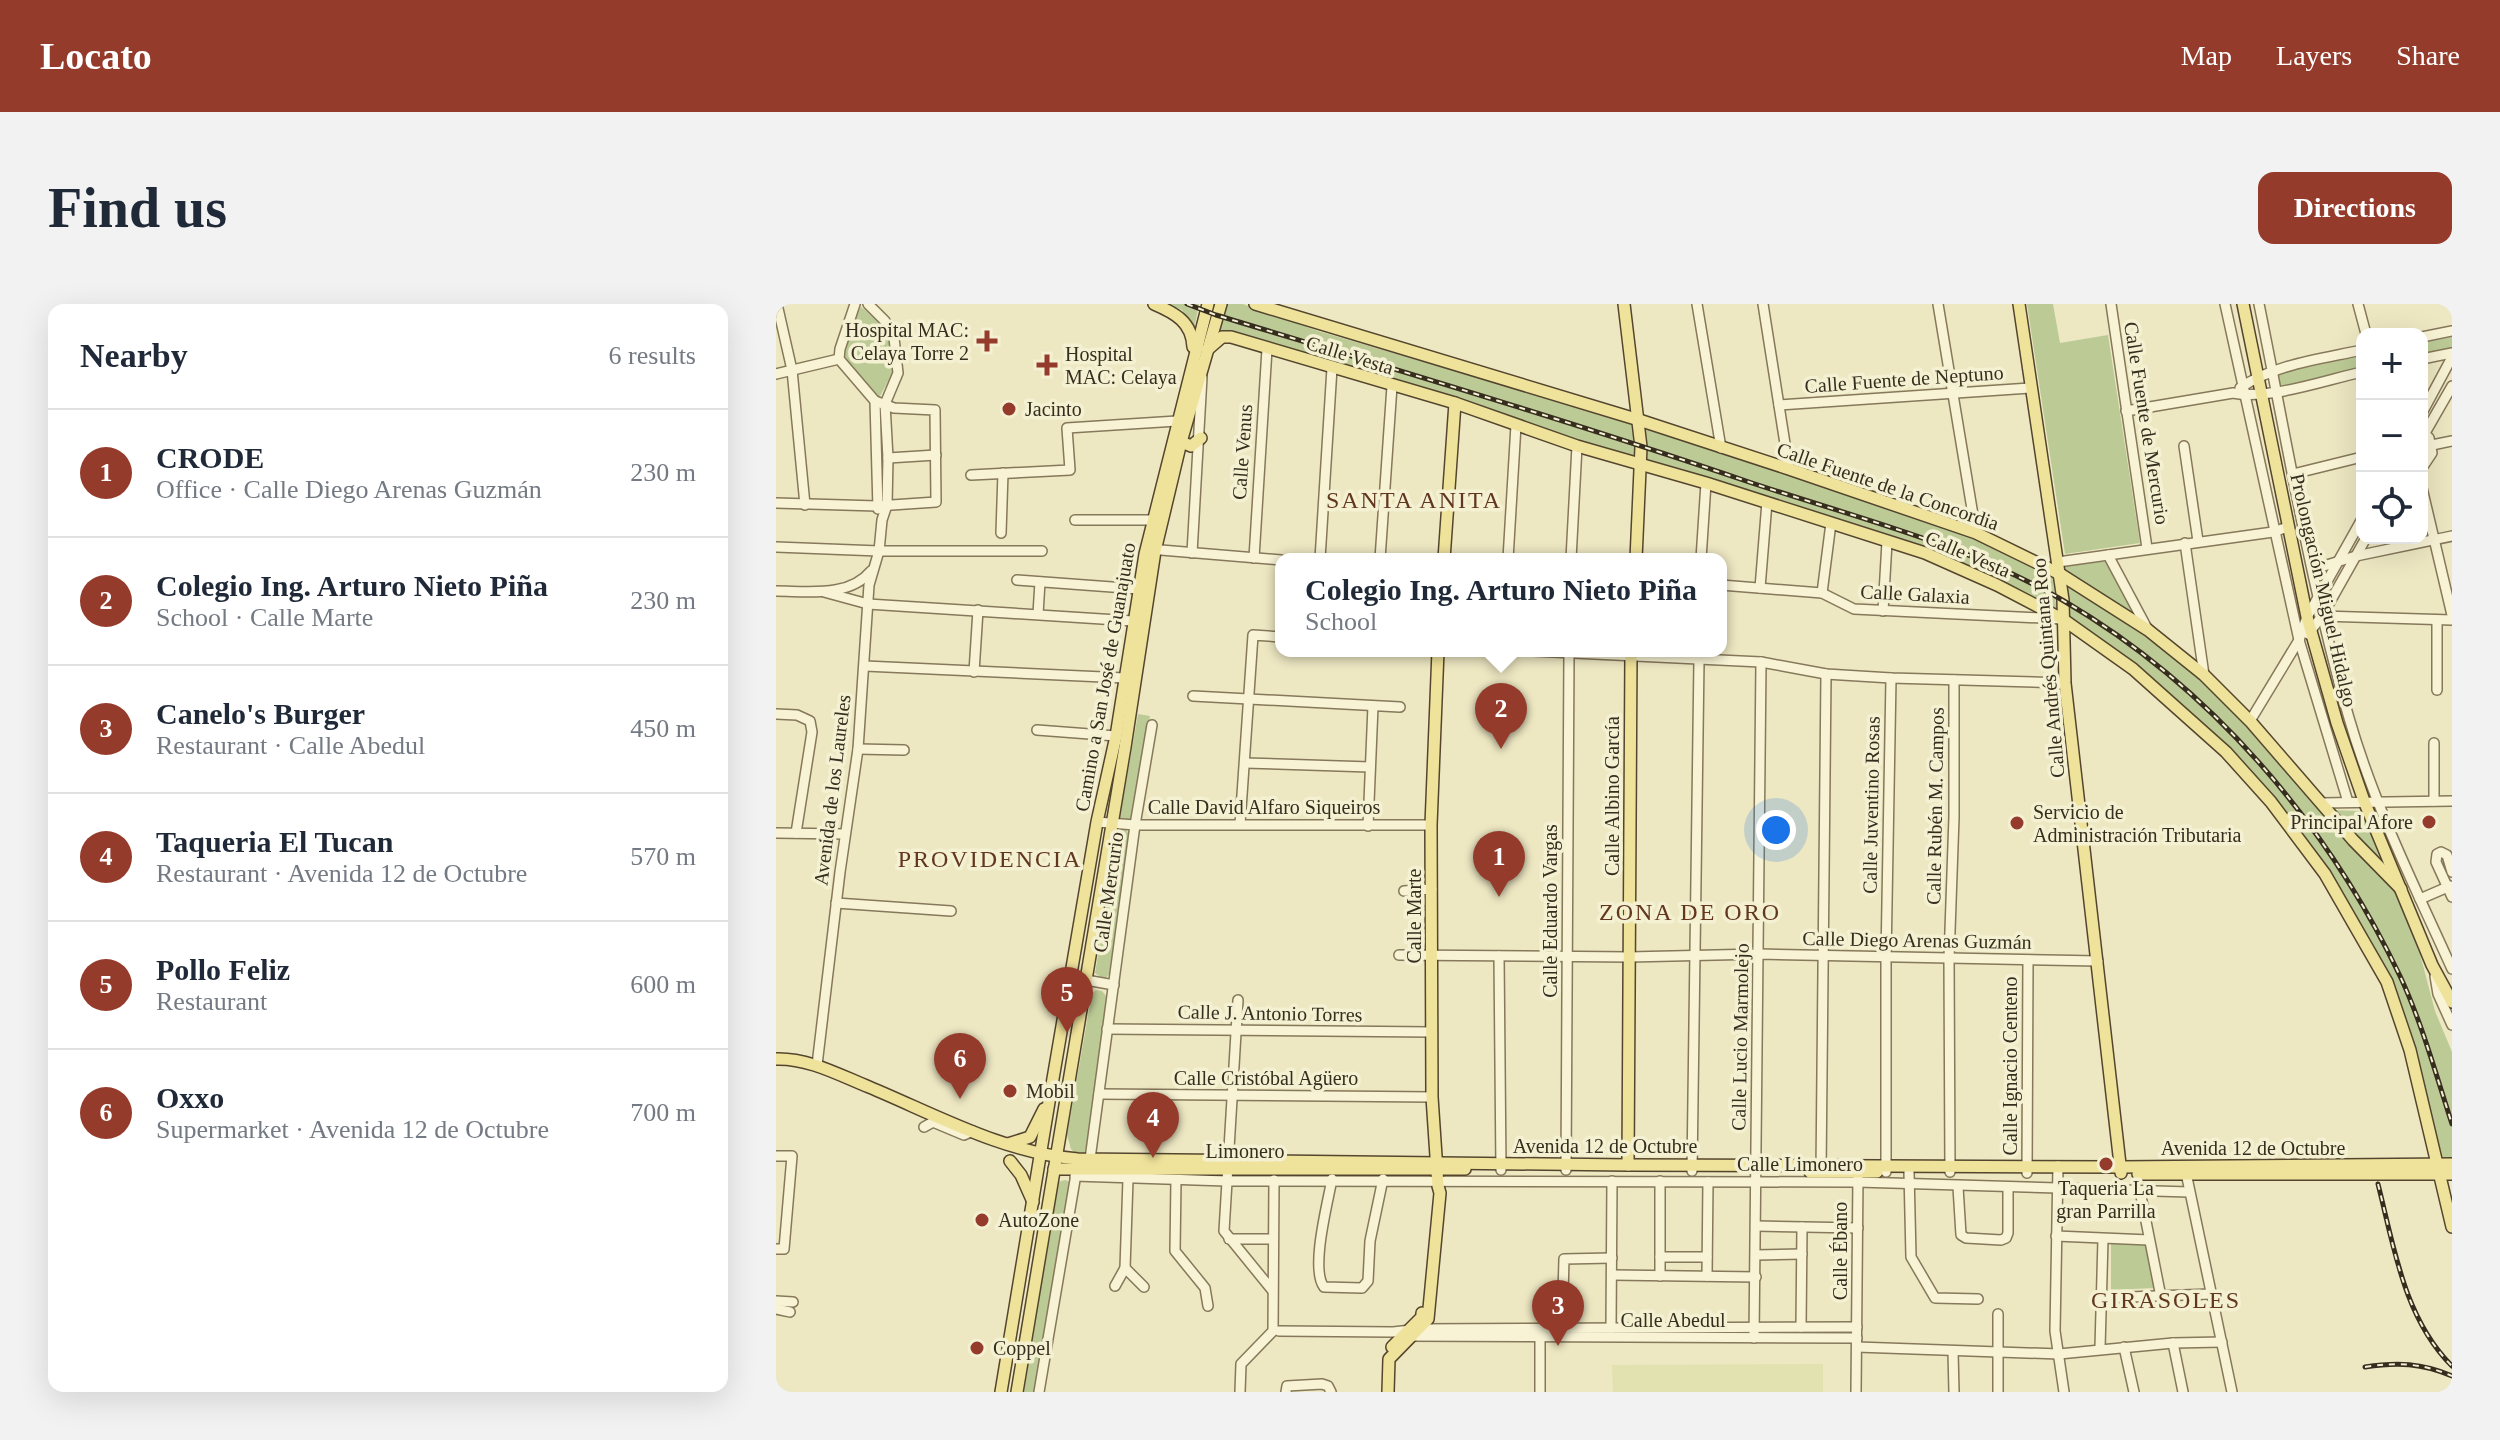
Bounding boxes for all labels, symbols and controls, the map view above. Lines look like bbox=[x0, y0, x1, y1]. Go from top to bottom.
text: Locato bbox=[40, 35, 152, 77]
text: Map bbox=[2181, 40, 2232, 71]
text: Layers bbox=[2276, 40, 2352, 71]
text: Share bbox=[2396, 40, 2460, 71]
button: Directions bbox=[2258, 172, 2452, 244]
text: Find us bbox=[48, 177, 227, 239]
place label: Hospital MAC: Celaya Torre 2 bbox=[845, 319, 969, 365]
street label: Calle Fuente de Mercurio bbox=[2120, 320, 2174, 526]
map controls bbox=[2356, 328, 2428, 544]
button: + bbox=[2356, 328, 2428, 400]
marker: Hospital MAC: Celaya Torre 2 bbox=[976, 330, 998, 352]
street label: Calle Vesta bbox=[1304, 331, 1396, 379]
text: Nearby bbox=[80, 337, 188, 374]
text: 6 results bbox=[609, 341, 696, 370]
place label: Hospital MAC: Celaya bbox=[1065, 343, 1177, 389]
marker: Hospital MAC: Celaya bbox=[1036, 354, 1058, 376]
street label: Calle Fuente de Neptuno bbox=[1804, 361, 2004, 398]
place label: Jacinto bbox=[1025, 398, 1082, 420]
marker: Jacinto bbox=[1000, 400, 1018, 418]
button: − bbox=[2356, 400, 2428, 472]
street label: Calle Venus bbox=[1228, 403, 1256, 501]
street label: Calle Fuente de la Concordia bbox=[1774, 438, 2002, 534]
text: CRODE bbox=[156, 441, 264, 474]
text: 1 bbox=[100, 458, 113, 487]
text: 230 m bbox=[630, 458, 696, 487]
street label: Prolongación Miguel Hidalgo bbox=[2285, 471, 2362, 709]
button: locate bbox=[2356, 472, 2428, 544]
text: Office · Calle Diego Arenas Guzmán bbox=[156, 475, 542, 504]
district label: SANTA ANITA bbox=[1326, 487, 1502, 513]
street label: Calle Vesta bbox=[1922, 526, 2014, 582]
street label: Camino a San José de Guanajuato bbox=[1070, 541, 1140, 813]
popup bbox=[1275, 553, 1727, 657]
street label: Calle Andrés Quintana Roo bbox=[2027, 557, 2069, 779]
text: Colegio Ing. Arturo Nieto Piña bbox=[156, 569, 548, 602]
text: Colegio Ing. Arturo Nieto Piña bbox=[1305, 573, 1697, 606]
street label: Calle Galaxia bbox=[1860, 580, 1970, 608]
text: 2 bbox=[100, 586, 113, 615]
text: 230 m bbox=[630, 586, 696, 615]
text: School · Calle Marte bbox=[156, 603, 373, 632]
text: School bbox=[1305, 607, 1377, 636]
pin: 2 bbox=[1475, 683, 1527, 749]
street label: Avenida de los Laureles bbox=[809, 693, 855, 887]
text: Canelo's Burger bbox=[156, 697, 365, 730]
street label: Calle Rubén M. Campos bbox=[1922, 707, 1949, 905]
text: 3 bbox=[100, 714, 113, 743]
text: 450 m bbox=[630, 714, 696, 743]
street label: Calle Albino García bbox=[1601, 716, 1623, 876]
street label: Calle Juventino Rosas bbox=[1858, 716, 1884, 894]
text: Restaurant · Calle Abedul bbox=[156, 731, 425, 760]
street label: Calle David Alfaro Siqueiros bbox=[1148, 796, 1381, 819]
place label: Servicio de Administración Tributaria bbox=[2033, 801, 2241, 846]
your location bbox=[1756, 810, 1796, 850]
place label: Principal Afore bbox=[2290, 811, 2413, 834]
marker: Principal Afore bbox=[2420, 813, 2438, 831]
marker: Servicio de Administración Tributaria bbox=[2008, 814, 2026, 832]
street label: Calle Eduardo Vargas bbox=[1539, 824, 1562, 998]
text: Taqueria El Tucan bbox=[156, 825, 393, 858]
street label: Calle Mercurio bbox=[1089, 830, 1127, 954]
pin: 1 bbox=[1473, 831, 1525, 897]
text: 4 bbox=[100, 842, 113, 871]
text: 570 m bbox=[630, 842, 696, 871]
district label: PROVIDENCIA bbox=[898, 846, 1082, 872]
text: Restaurant · Avenida 12 de Octubre bbox=[156, 859, 527, 888]
street label: Calle Marte bbox=[1403, 868, 1425, 963]
district label: ZONA DE ORO bbox=[1599, 899, 1781, 925]
street label: Calle Diego Arenas Guzmán bbox=[1802, 927, 2032, 954]
street label: Calle Lucio Marmolejo bbox=[1727, 943, 1754, 1131]
text: Pollo Feliz bbox=[156, 953, 290, 986]
pin: 5 bbox=[1041, 967, 1093, 1033]
text: 5 bbox=[100, 970, 113, 999]
text: 600 m bbox=[630, 970, 696, 999]
street label: Calle Ignacio Centeno bbox=[1999, 977, 2022, 1155]
text: Restaurant bbox=[156, 987, 267, 1016]
street label: Calle J. Antonio Torres bbox=[1177, 1000, 1363, 1026]
pin: 6 bbox=[934, 1033, 986, 1099]
street label: Calle Cristóbal Agüero bbox=[1174, 1067, 1358, 1090]
place label: Mobil bbox=[1026, 1080, 1075, 1102]
text: Oxxo bbox=[156, 1081, 224, 1114]
marker: Mobil bbox=[1001, 1082, 1019, 1100]
pin: 4 bbox=[1127, 1092, 1179, 1158]
text: 6 bbox=[100, 1098, 113, 1127]
text: 700 m bbox=[630, 1098, 696, 1127]
text: Supermarket · Avenida 12 de Octubre bbox=[156, 1115, 549, 1144]
street label: Avenida 12 de Octubre bbox=[1513, 1135, 1697, 1157]
street label: Avenida 12 de Octubre bbox=[2161, 1137, 2345, 1159]
street label: Limonero bbox=[1206, 1140, 1284, 1162]
street label: Calle Limonero bbox=[1737, 1153, 1863, 1175]
marker: Taqueria La gran Parrilla bbox=[2097, 1155, 2115, 1173]
place label: Taqueria La gran Parrilla bbox=[2056, 1177, 2156, 1223]
street label: Calle Ébano bbox=[1829, 1202, 1851, 1300]
place label: AutoZone bbox=[998, 1209, 1079, 1231]
marker: AutoZone bbox=[973, 1211, 991, 1229]
pin: 3 bbox=[1532, 1280, 1584, 1346]
district label: GIRASOLES bbox=[2091, 1287, 2241, 1313]
street label: Calle Abedul bbox=[1621, 1309, 1726, 1331]
place label: Coppel bbox=[993, 1337, 1051, 1360]
marker: Coppel bbox=[968, 1339, 986, 1357]

